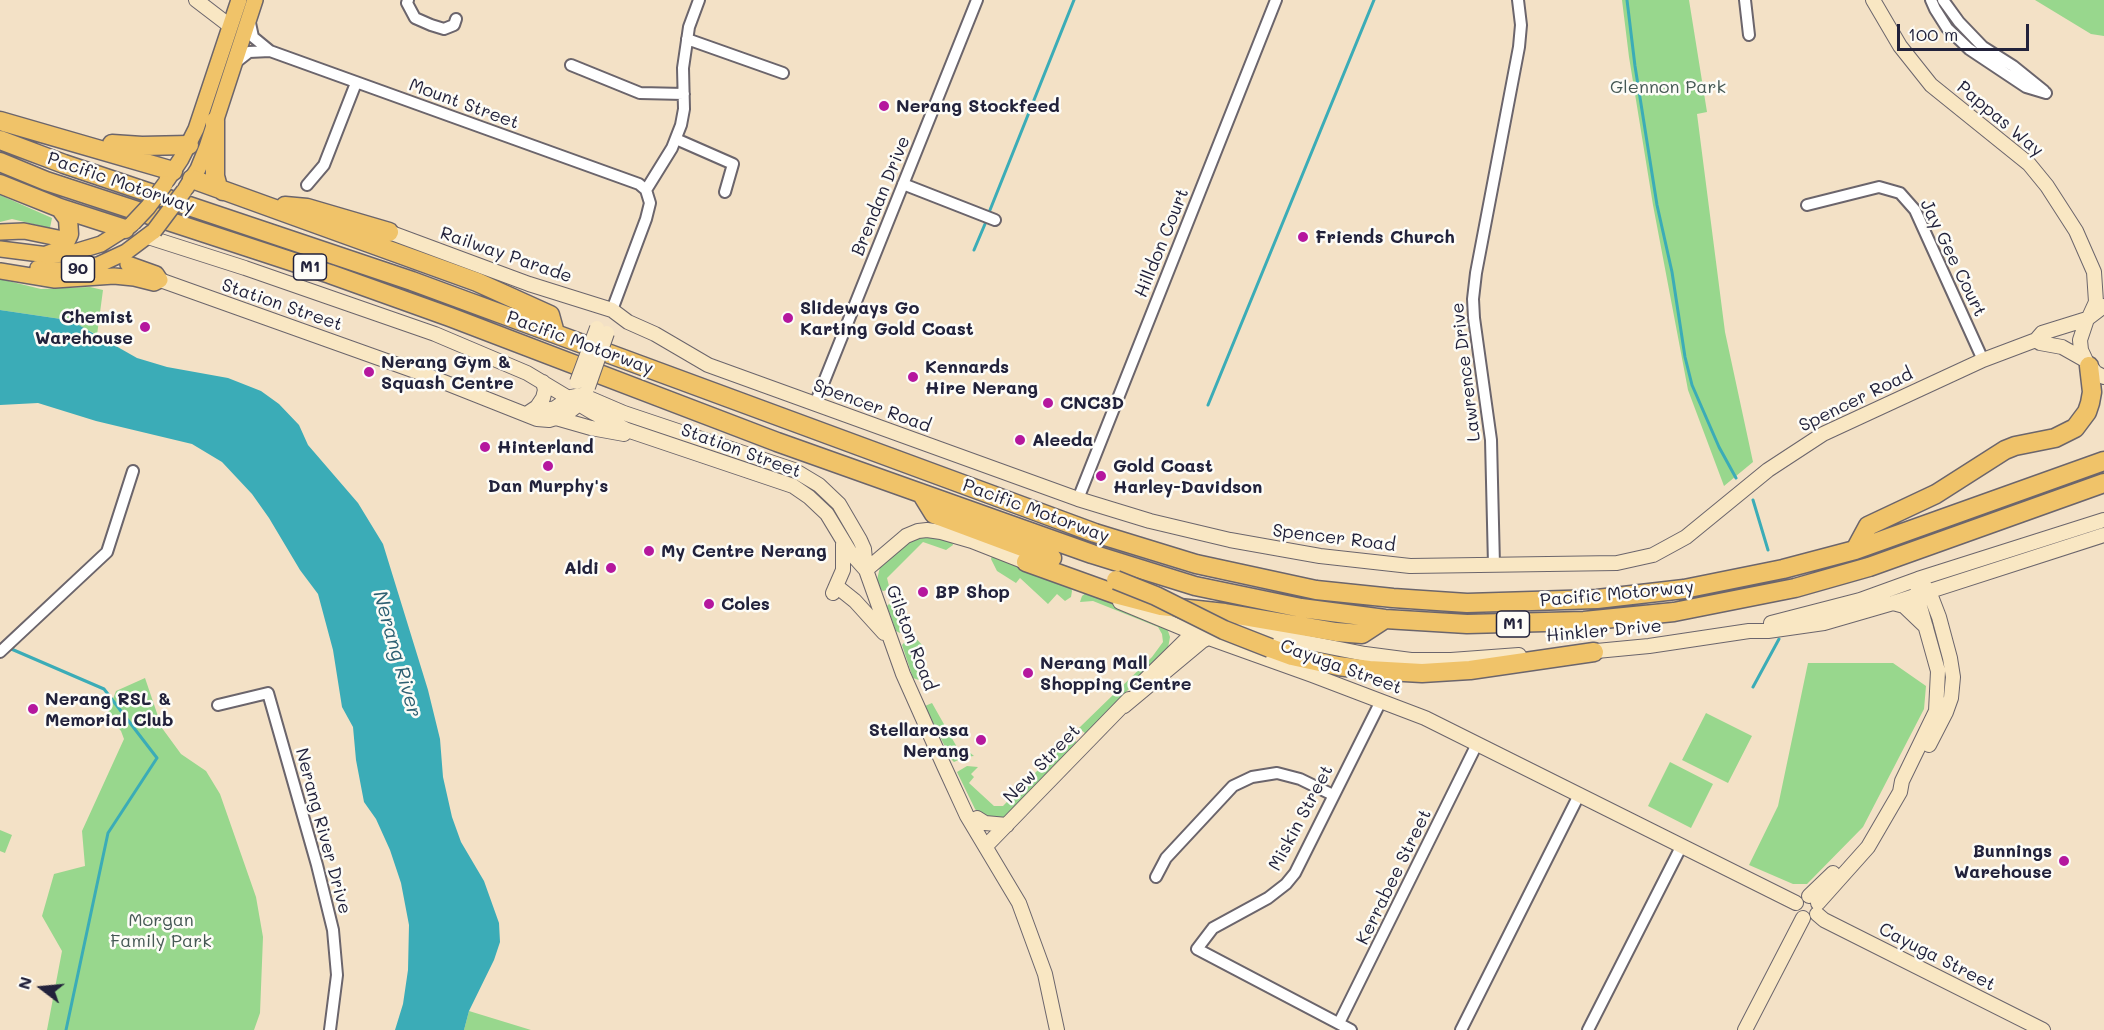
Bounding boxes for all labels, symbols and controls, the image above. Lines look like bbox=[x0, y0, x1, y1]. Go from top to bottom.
scale bar bbox=[1900, 12, 2032, 50]
text: 100 m bbox=[1908, 22, 1958, 46]
street label: Mount Street bbox=[406, 74, 522, 134]
park label: Glennon Park bbox=[1610, 76, 1726, 98]
street label: Pappas Way bbox=[1952, 76, 2048, 162]
place label: Nerang Stockfeed bbox=[896, 95, 1060, 117]
marker: Nerang Stockfeed bbox=[877, 99, 891, 113]
street label: Brendan Drive bbox=[847, 133, 915, 259]
street label: Pacific Motorway bbox=[44, 148, 198, 218]
street label: Hilldon Court bbox=[1130, 185, 1194, 301]
street label: Jay Gee Court bbox=[1915, 196, 1991, 320]
street label: Railway Parade bbox=[437, 222, 575, 288]
place label: Friends Church bbox=[1315, 226, 1455, 248]
marker: Friends Church bbox=[1296, 230, 1310, 244]
road number: M1 bbox=[294, 254, 326, 280]
road number: 90 bbox=[62, 256, 94, 282]
street label: Station Street bbox=[219, 274, 345, 336]
place label: Slideways Go Karting Gold Coast bbox=[800, 297, 974, 340]
street label: Lawrence Drive bbox=[1447, 301, 1485, 443]
place label: Chemist Warehouse bbox=[35, 306, 133, 348]
street label: Pacific Motorway bbox=[504, 306, 656, 380]
marker: Slideways Go Karting Gold Coast bbox=[781, 311, 795, 325]
marker: Chemist Warehouse bbox=[138, 320, 152, 334]
place label: Nerang Gym & Squash Centre bbox=[381, 351, 514, 394]
place label: Kennards Hire Nerang bbox=[925, 356, 1038, 398]
street label: Spencer Road bbox=[1796, 363, 1916, 437]
marker: Nerang Gym & Squash Centre bbox=[362, 365, 376, 379]
marker: Kennards Hire Nerang bbox=[906, 370, 920, 384]
street label: Spencer Road bbox=[810, 375, 934, 437]
place label: CNC3D bbox=[1060, 392, 1124, 414]
marker: CNC3D bbox=[1041, 396, 1055, 410]
street label: Station Street bbox=[678, 419, 804, 483]
place label: Aleeda bbox=[1032, 429, 1093, 451]
marker: Aleeda bbox=[1013, 433, 1027, 447]
place label: Hinterland bbox=[497, 436, 594, 458]
marker: Hinterland bbox=[478, 440, 492, 454]
place label: Gold Coast Harley-Davidson bbox=[1113, 455, 1262, 498]
marker: Dan Murphy's bbox=[541, 459, 555, 473]
marker: Gold Coast Harley-Davidson bbox=[1094, 469, 1108, 483]
street label: Pacific Motorway bbox=[960, 474, 1112, 548]
place label: Dan Murphy's bbox=[488, 475, 608, 497]
street label: Spencer Road bbox=[1271, 520, 1397, 556]
place label: My Centre Nerang bbox=[661, 540, 827, 562]
marker: My Centre Nerang bbox=[642, 544, 656, 558]
place label: Aldi bbox=[564, 557, 599, 579]
marker: Aldi bbox=[604, 561, 618, 575]
street label: Pacific Motorway bbox=[1539, 577, 1695, 611]
place label: BP Shop bbox=[935, 581, 1010, 603]
street label: Gilston Road bbox=[881, 582, 941, 694]
marker: BP Shop bbox=[916, 585, 930, 599]
water label: Nerang River bbox=[367, 588, 427, 720]
place label: Coles bbox=[721, 593, 770, 615]
marker: Coles bbox=[702, 597, 716, 611]
road number: M1 bbox=[1496, 611, 1530, 637]
street label: Hinkler Drive bbox=[1545, 615, 1663, 647]
street label: Cayuga Street bbox=[1277, 635, 1405, 699]
place label: Nerang Mall Shopping Centre bbox=[1040, 652, 1191, 694]
marker: Nerang Mall Shopping Centre bbox=[1021, 666, 1035, 680]
place label: Nerang RSL & Memorial Club bbox=[45, 688, 173, 730]
marker: Nerang RSL & Memorial Club bbox=[26, 702, 40, 716]
place label: Stellarossa Nerang bbox=[869, 719, 969, 762]
street label: New Street bbox=[999, 720, 1085, 808]
marker: Stellarossa Nerang bbox=[974, 733, 988, 747]
street label: Nerang River Drive bbox=[290, 746, 356, 916]
street label: Miskin Street bbox=[1264, 761, 1338, 875]
street label: Kerrabee Street bbox=[1352, 806, 1436, 948]
place label: Bunnings Warehouse bbox=[1954, 840, 2052, 882]
marker: Bunnings Warehouse bbox=[2057, 854, 2071, 868]
park label: Morgan Family Park bbox=[110, 909, 212, 952]
street label: Cayuga Street bbox=[1875, 918, 1999, 996]
north arrow bbox=[12, 958, 72, 1018]
text: N bbox=[12, 974, 36, 992]

